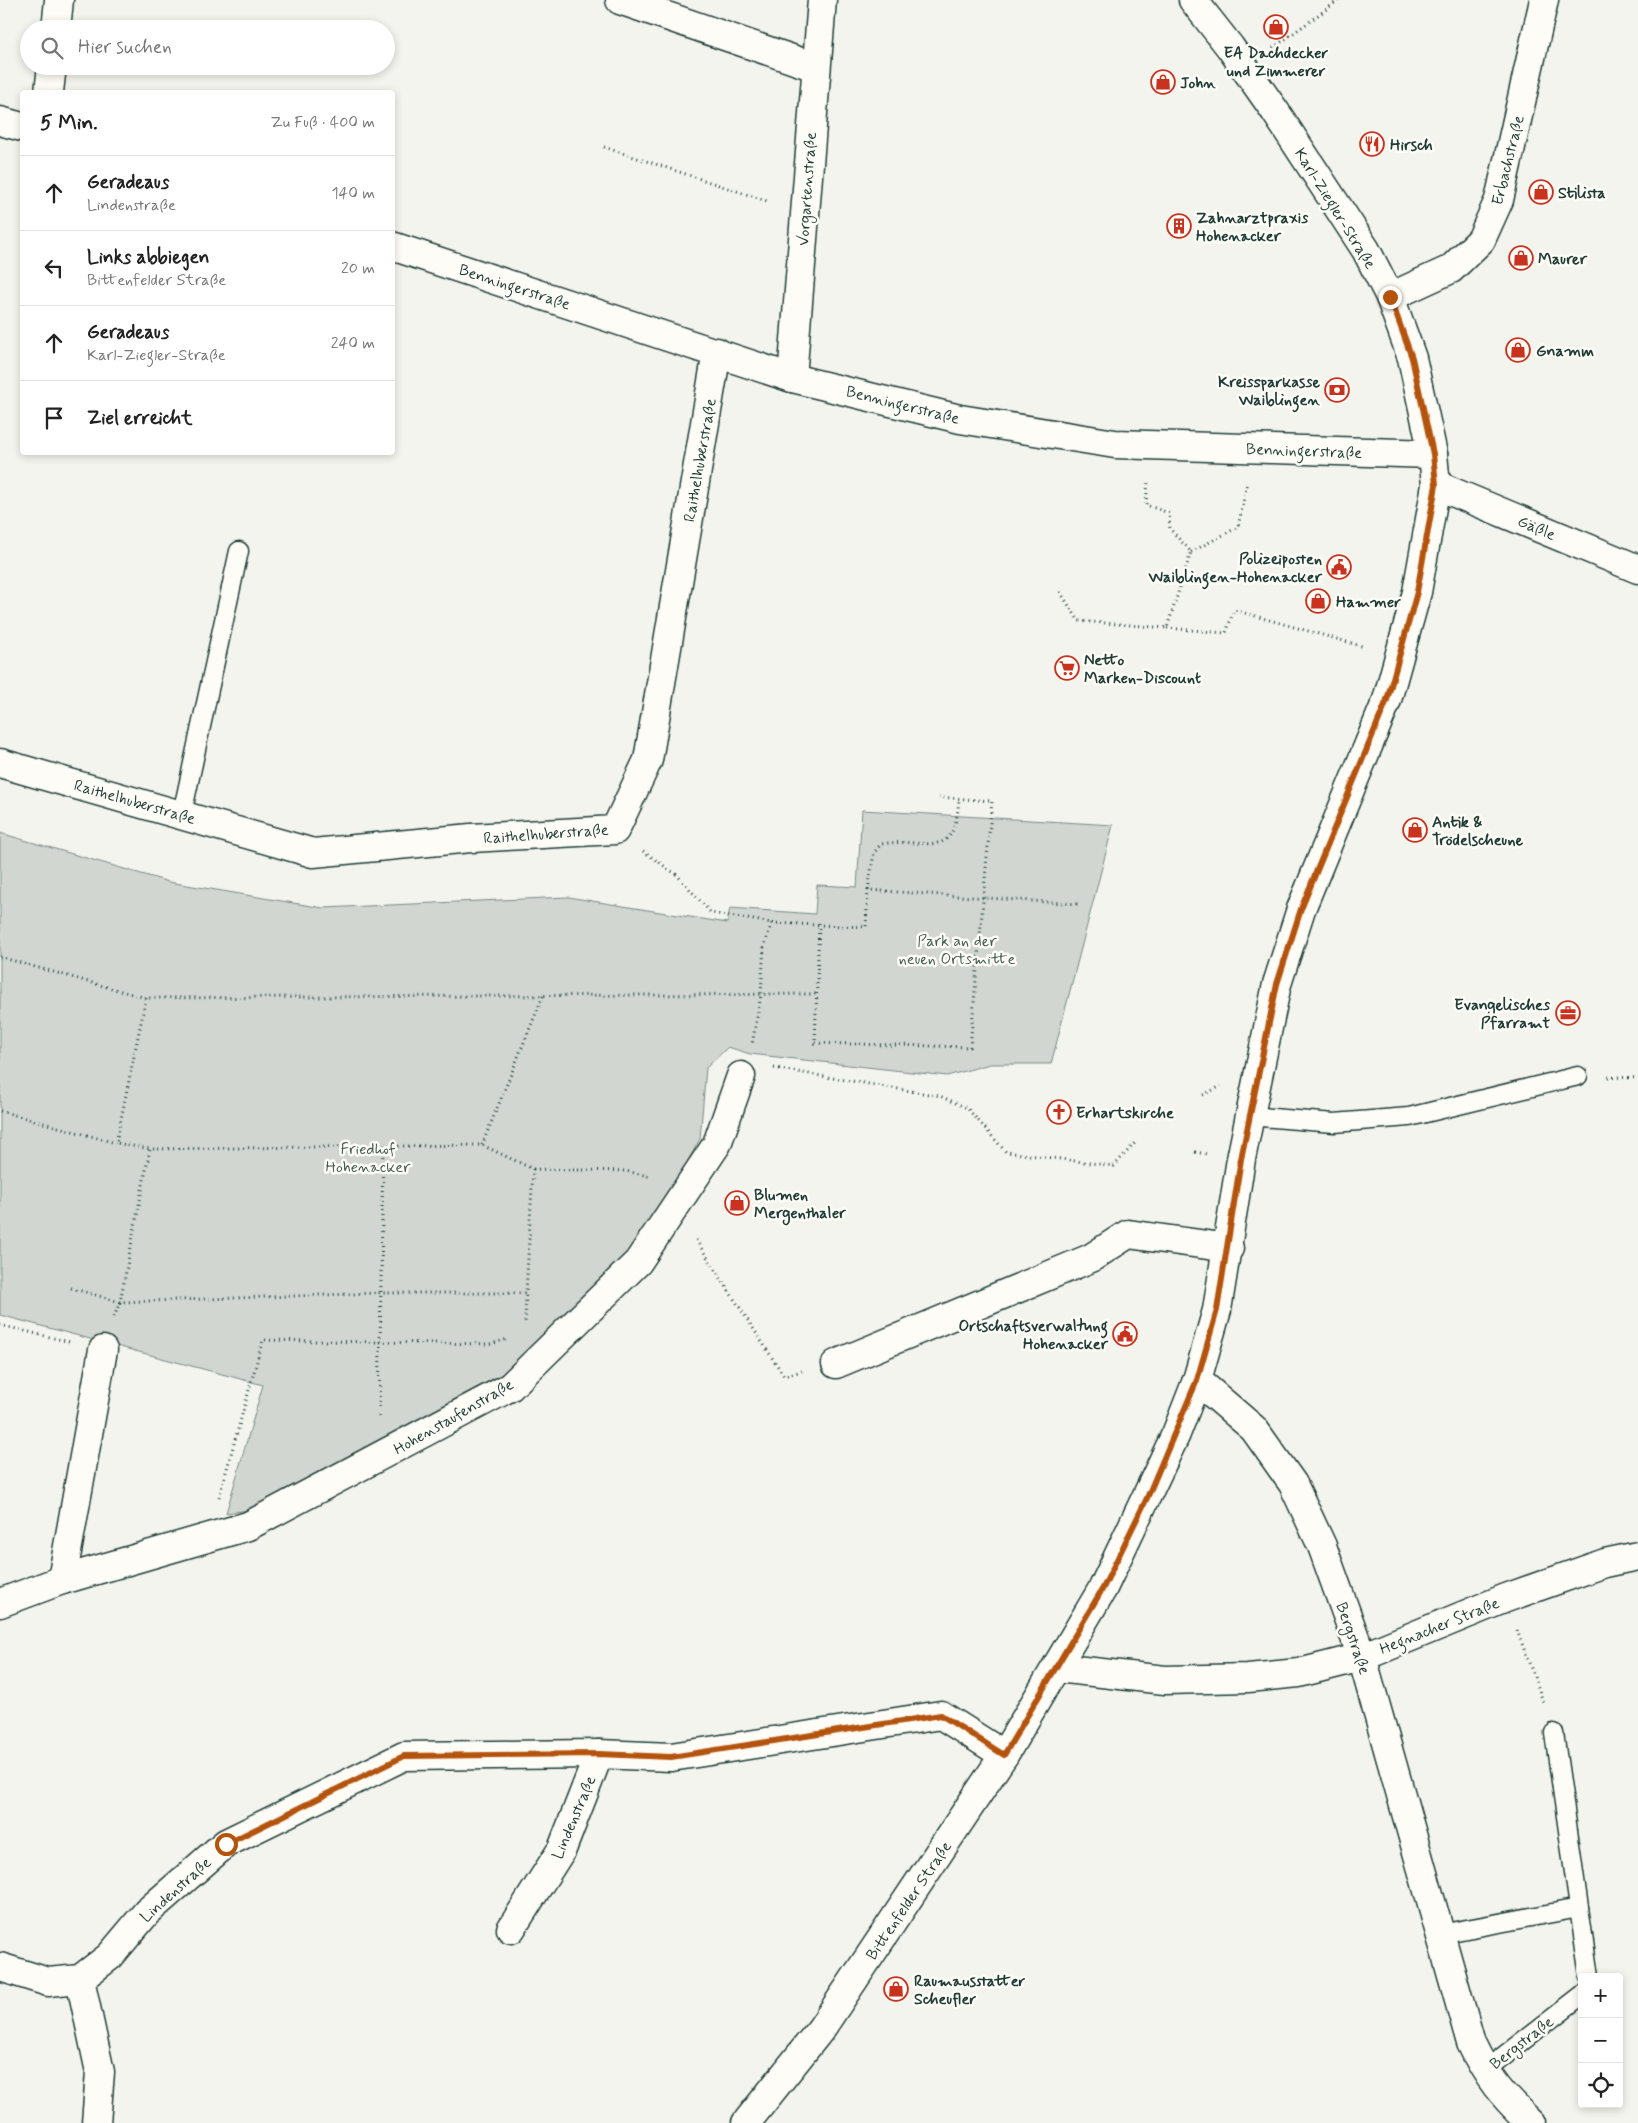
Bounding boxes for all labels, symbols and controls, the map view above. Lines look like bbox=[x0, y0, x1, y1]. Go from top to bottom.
shop icon: EA Dachdecker und Zimmerer bbox=[1263, 14, 1289, 40]
search box bbox=[20, 20, 395, 75]
icon: search bbox=[38, 34, 66, 62]
text: Hier suchen bbox=[78, 35, 172, 60]
place label: EA Dachdecker und Zimmerer bbox=[1224, 43, 1329, 82]
shop icon: John bbox=[1150, 69, 1176, 95]
place label: John bbox=[1180, 73, 1216, 94]
text: 5 Min. bbox=[40, 109, 98, 137]
text: Zu Fuß · 400 m bbox=[271, 112, 375, 133]
street label: Erbachstraße bbox=[1487, 113, 1530, 207]
street label: Vorgartenstraße bbox=[793, 131, 823, 247]
restaurant icon: Hirsch bbox=[1359, 131, 1385, 157]
place label: Hirsch bbox=[1390, 135, 1433, 156]
street label: Karl-Ziegler-Straße bbox=[1288, 144, 1380, 274]
text: Geradeaus bbox=[87, 170, 169, 195]
icon: ahead bbox=[40, 179, 68, 207]
shop icon: Stilista bbox=[1528, 179, 1554, 205]
text: 140 m bbox=[331, 183, 375, 204]
place label: Stilista bbox=[1558, 183, 1606, 204]
text: Lindenstraße bbox=[87, 195, 176, 216]
place label: Zahnarztpraxis Hohenacker bbox=[1196, 208, 1309, 247]
building icon: Zahnarztpraxis Hohenacker bbox=[1166, 213, 1192, 239]
text: Links abbiegen bbox=[87, 245, 209, 270]
shop icon: Maurer bbox=[1508, 245, 1534, 271]
place label: Maurer bbox=[1538, 249, 1587, 270]
icon: left bbox=[40, 254, 68, 282]
text: 20 m bbox=[341, 258, 375, 279]
street label: Benningerstraße bbox=[456, 260, 573, 316]
text: Bittenfelder Straße bbox=[87, 270, 226, 291]
route end bbox=[1379, 286, 1402, 309]
text: Geradeaus bbox=[87, 320, 169, 345]
icon: ahead bbox=[40, 329, 68, 357]
text: 240 m bbox=[331, 333, 375, 354]
shop icon: Gnamm bbox=[1505, 337, 1531, 363]
place label: Gnamm bbox=[1536, 341, 1594, 362]
text: Karl-Ziegler-Straße bbox=[87, 345, 226, 366]
place label: Kreissparkasse Waiblingen bbox=[1218, 372, 1320, 413]
bank icon: Kreissparkasse Waiblingen bbox=[1324, 377, 1350, 403]
street label: Benningerstraße bbox=[844, 381, 962, 431]
street label: Raithelhuberstraße bbox=[679, 397, 722, 524]
icon: arrive bbox=[40, 404, 68, 432]
text: Ziel erreicht bbox=[87, 406, 192, 431]
street label: Benningerstraße bbox=[1246, 439, 1362, 465]
street label: Gäßle bbox=[1514, 511, 1559, 546]
place label: Polizeiposten Waiblingen-Hohenacker bbox=[1148, 549, 1323, 590]
public building icon: Polizeiposten Waiblingen-Hohenacker bbox=[1326, 554, 1352, 580]
shop icon: Hammer bbox=[1305, 588, 1331, 614]
place label: Hammer bbox=[1336, 592, 1401, 613]
place label: Netto Marken-Discount bbox=[1084, 650, 1201, 689]
supermarket icon: Netto Marken-Discount bbox=[1054, 655, 1080, 681]
street label: Raithelhuberstraße bbox=[71, 775, 198, 830]
place label: Antik & Trödelscheune bbox=[1432, 812, 1524, 851]
shop icon: Antik & Trödelscheune bbox=[1402, 817, 1428, 843]
street label: Raithelhuberstraße bbox=[483, 820, 610, 849]
park label: Park an der neuen Ortsmitte bbox=[899, 931, 1015, 970]
place label: Evangelisches Pfarramt bbox=[1454, 995, 1551, 1034]
office icon: Evangelisches Pfarramt bbox=[1555, 1000, 1581, 1026]
church icon: Erhartskirche bbox=[1046, 1099, 1072, 1125]
place label: Erhartskirche bbox=[1076, 1103, 1174, 1124]
park label: Friedhof Hohenacker bbox=[325, 1139, 411, 1178]
place label: Blumen Mergenthaler bbox=[754, 1185, 846, 1226]
shop icon: Blumen Mergenthaler bbox=[724, 1190, 750, 1216]
place label: Ortschaftsverwaltung Hohenacker bbox=[959, 1316, 1109, 1355]
public building icon: Ortschaftsverwaltung Hohenacker bbox=[1112, 1321, 1138, 1347]
street label: Hohenstaufenstraße bbox=[390, 1374, 518, 1460]
street label: Hegnacher Straße bbox=[1377, 1593, 1503, 1661]
street label: Bergstraße bbox=[1329, 1600, 1375, 1678]
street label: Lindenstraße bbox=[547, 1773, 601, 1863]
route start bbox=[215, 1833, 238, 1856]
street label: Bittenfelder Straße bbox=[862, 1837, 957, 1964]
street label: Lindenstraße bbox=[136, 1853, 216, 1928]
place label: Raumausstatter Scheufler bbox=[914, 1971, 1026, 2010]
map controls bbox=[1578, 1973, 1623, 2108]
button: + bbox=[1578, 1973, 1623, 2018]
shop icon: Raumausstatter Scheufler bbox=[883, 1976, 909, 2002]
street label: Bergstraße bbox=[1486, 2012, 1559, 2075]
button: − bbox=[1578, 2018, 1623, 2063]
button: locate bbox=[1578, 2063, 1623, 2108]

